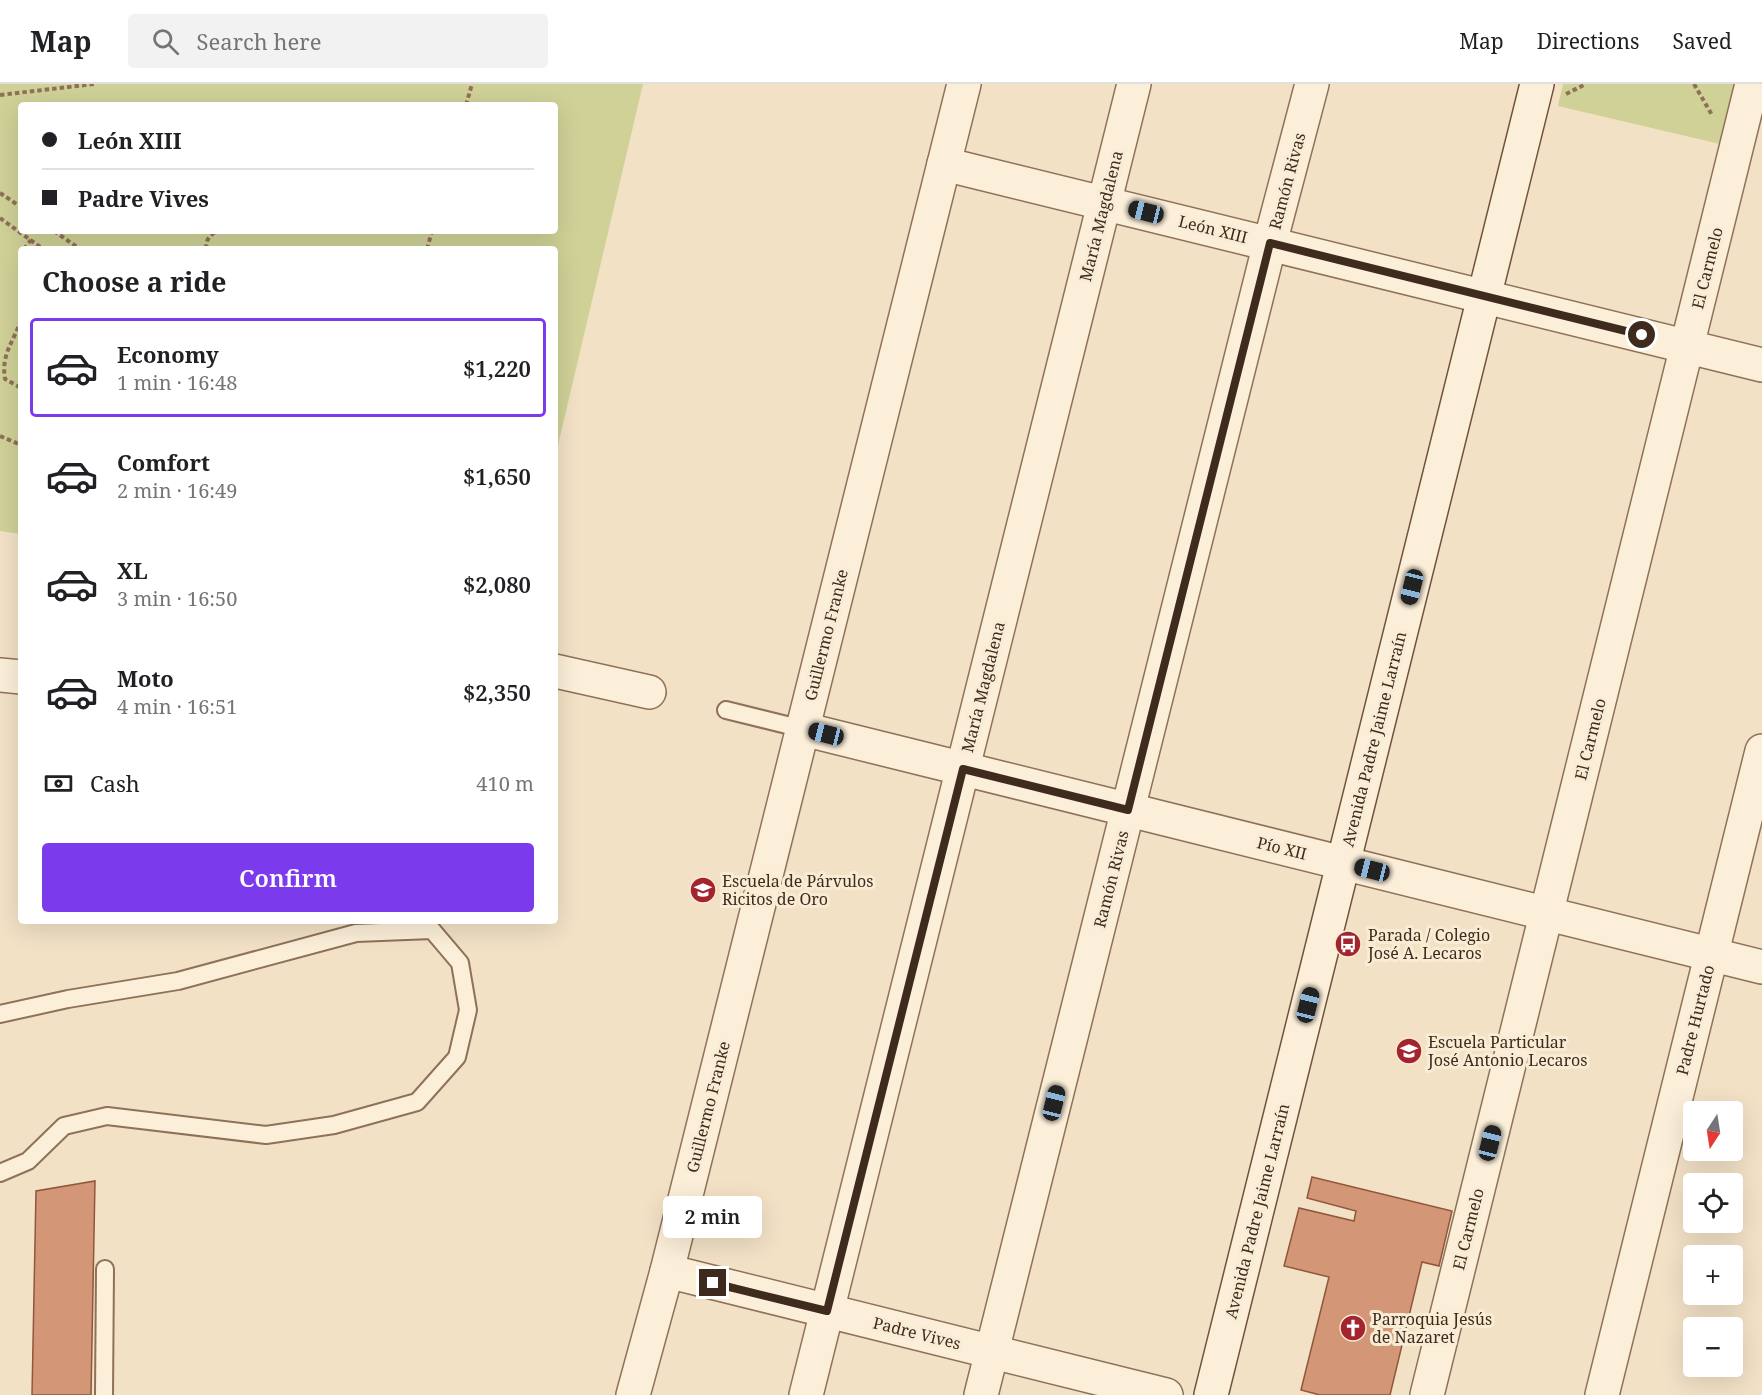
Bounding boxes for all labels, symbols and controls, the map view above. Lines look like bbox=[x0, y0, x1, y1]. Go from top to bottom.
search box bbox=[128, 14, 548, 68]
text: Map bbox=[30, 22, 92, 60]
icon: search bbox=[149, 25, 182, 58]
text: Search here bbox=[197, 26, 321, 56]
text: Map bbox=[1459, 27, 1504, 55]
text: Directions bbox=[1537, 27, 1639, 55]
text: Saved bbox=[1672, 27, 1732, 55]
text: León XIII bbox=[78, 125, 181, 155]
street label: Ramón Rivas bbox=[1264, 130, 1310, 232]
street label: María Magdalena bbox=[1074, 148, 1128, 284]
text: Padre Vives bbox=[78, 183, 209, 213]
car bbox=[1126, 199, 1166, 225]
street label: León XIII bbox=[1176, 210, 1250, 248]
street label: El Carmelo bbox=[1686, 225, 1728, 311]
text: Choose a ride bbox=[42, 263, 227, 300]
route start bbox=[1628, 321, 1655, 348]
text: Economy bbox=[117, 339, 219, 369]
icon: car bbox=[45, 341, 99, 395]
text: $1,220 bbox=[463, 353, 531, 383]
text: 1 min · 16:48 bbox=[117, 369, 237, 396]
text: Comfort bbox=[117, 447, 210, 477]
icon: car bbox=[45, 449, 99, 503]
text: $1,650 bbox=[463, 461, 531, 491]
text: 2 min · 16:49 bbox=[117, 477, 237, 504]
text: XL bbox=[117, 555, 148, 585]
icon: car bbox=[45, 557, 99, 611]
street label: Guillermo Franke bbox=[799, 567, 853, 703]
car bbox=[1399, 567, 1425, 607]
text: $2,080 bbox=[463, 569, 531, 599]
text: 3 min · 16:50 bbox=[117, 585, 237, 612]
street label: María Magdalena bbox=[956, 619, 1010, 755]
street label: Avenida Padre Jaime Larraín bbox=[1337, 629, 1411, 849]
text: Moto bbox=[117, 663, 174, 693]
icon: car bbox=[45, 665, 99, 719]
text: $2,350 bbox=[463, 677, 531, 707]
text: 4 min · 16:51 bbox=[117, 693, 237, 720]
street label: El Carmelo bbox=[1569, 696, 1611, 782]
car bbox=[806, 721, 846, 747]
icon: cash bbox=[42, 767, 75, 800]
text: Cash bbox=[90, 768, 140, 798]
text: 410 m bbox=[476, 770, 534, 797]
street label: Ramón Rivas bbox=[1088, 828, 1134, 930]
street label: Pío XII bbox=[1255, 831, 1309, 865]
button: Confirm bbox=[42, 843, 534, 912]
car bbox=[1352, 857, 1392, 883]
place label: Escuela de Párvulos Ricitos de Oro bbox=[722, 870, 874, 910]
school or university icon: Escuela de Párvulos Ricitos de Oro bbox=[688, 875, 718, 905]
place label: Parada / Colegio José A. Lecaros bbox=[1367, 924, 1490, 964]
bus stop icon: Parada / Colegio José A. Lecaros bbox=[1333, 929, 1363, 959]
street label: Padre Hurtado bbox=[1671, 963, 1719, 1077]
car bbox=[1295, 985, 1321, 1025]
place label: Escuela Particular José Antonio Lecaros bbox=[1427, 1031, 1588, 1071]
school or university icon: Escuela Particular José Antonio Lecaros bbox=[1394, 1036, 1424, 1066]
street label: Guillermo Franke bbox=[681, 1039, 735, 1175]
car bbox=[1041, 1083, 1067, 1123]
street label: Avenida Padre Jaime Larraín bbox=[1220, 1101, 1294, 1321]
north arrow bbox=[1683, 1101, 1743, 1161]
map controls bbox=[1683, 1101, 1743, 1377]
car bbox=[1477, 1123, 1503, 1163]
button: locate bbox=[1683, 1173, 1743, 1233]
street label: El Carmelo bbox=[1447, 1186, 1489, 1272]
callout: 2 min bbox=[664, 1196, 762, 1238]
text: 2 min bbox=[685, 1203, 740, 1230]
button: + bbox=[1683, 1245, 1743, 1305]
route end bbox=[699, 1269, 726, 1296]
place label: Parroquia Jesús de Nazaret bbox=[1372, 1308, 1492, 1348]
street label: Padre Vives bbox=[871, 1311, 963, 1355]
church icon: Parroquia Jesús de Nazaret bbox=[1338, 1313, 1368, 1343]
button: − bbox=[1683, 1317, 1743, 1377]

